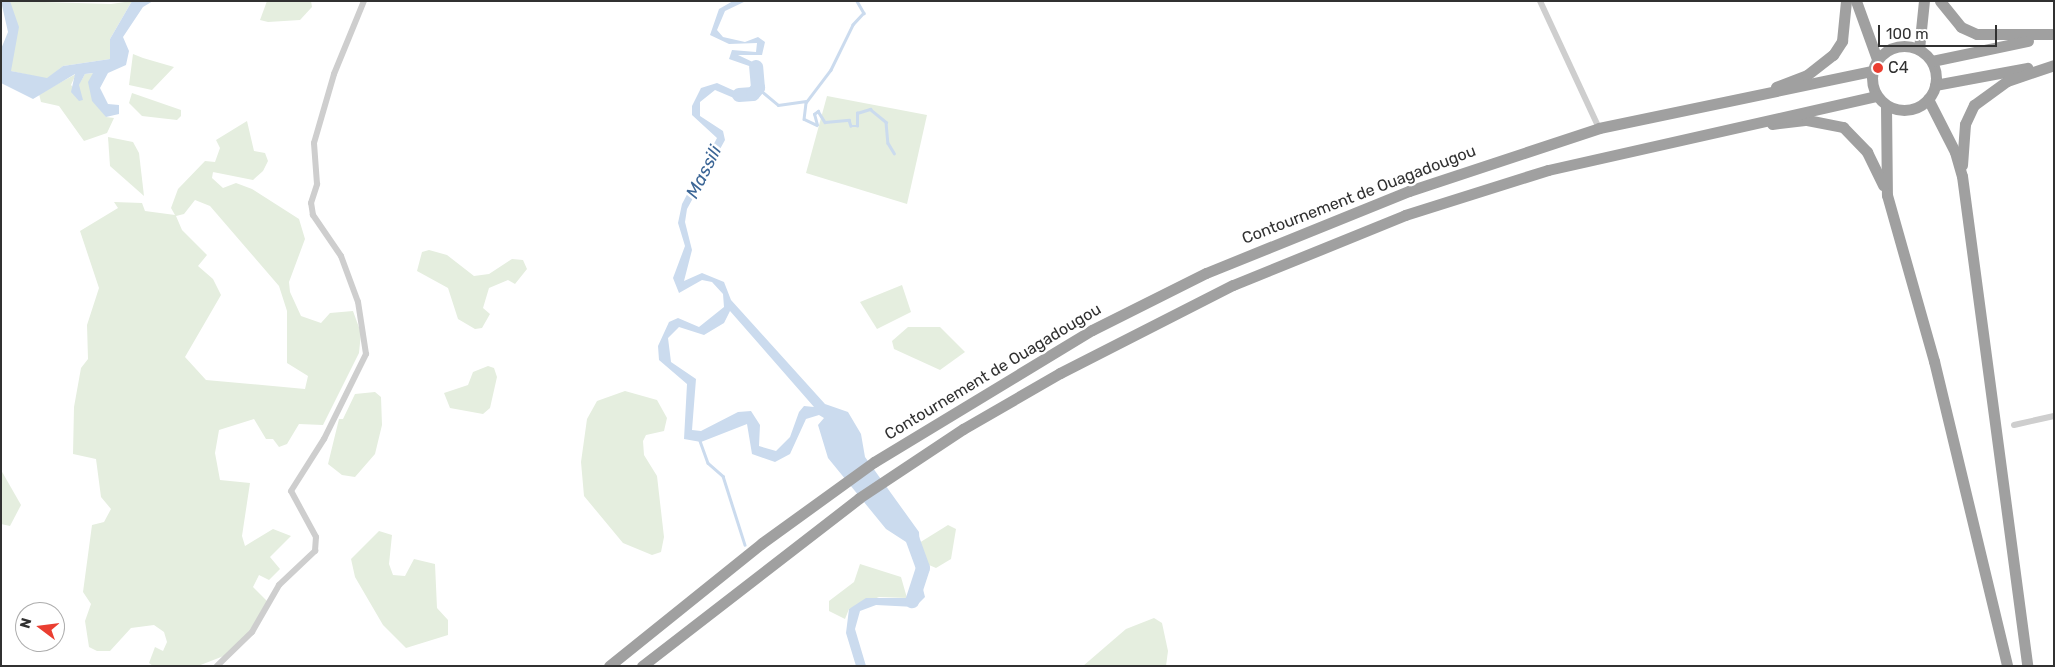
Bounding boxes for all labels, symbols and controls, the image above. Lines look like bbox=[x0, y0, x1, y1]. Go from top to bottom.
scale bar bbox=[1880, 15, 1999, 47]
text: 100 m bbox=[1886, 25, 1928, 43]
place label: C4 bbox=[1888, 58, 1909, 78]
marker: C4 bbox=[1872, 62, 1884, 74]
street label: Contournement de Ouagadougou bbox=[1239, 141, 1479, 249]
water label: Massili bbox=[682, 142, 726, 202]
street label: Contournement de Ouagadougou bbox=[881, 300, 1105, 444]
north arrow bbox=[15, 602, 65, 652]
text: N bbox=[16, 616, 36, 630]

